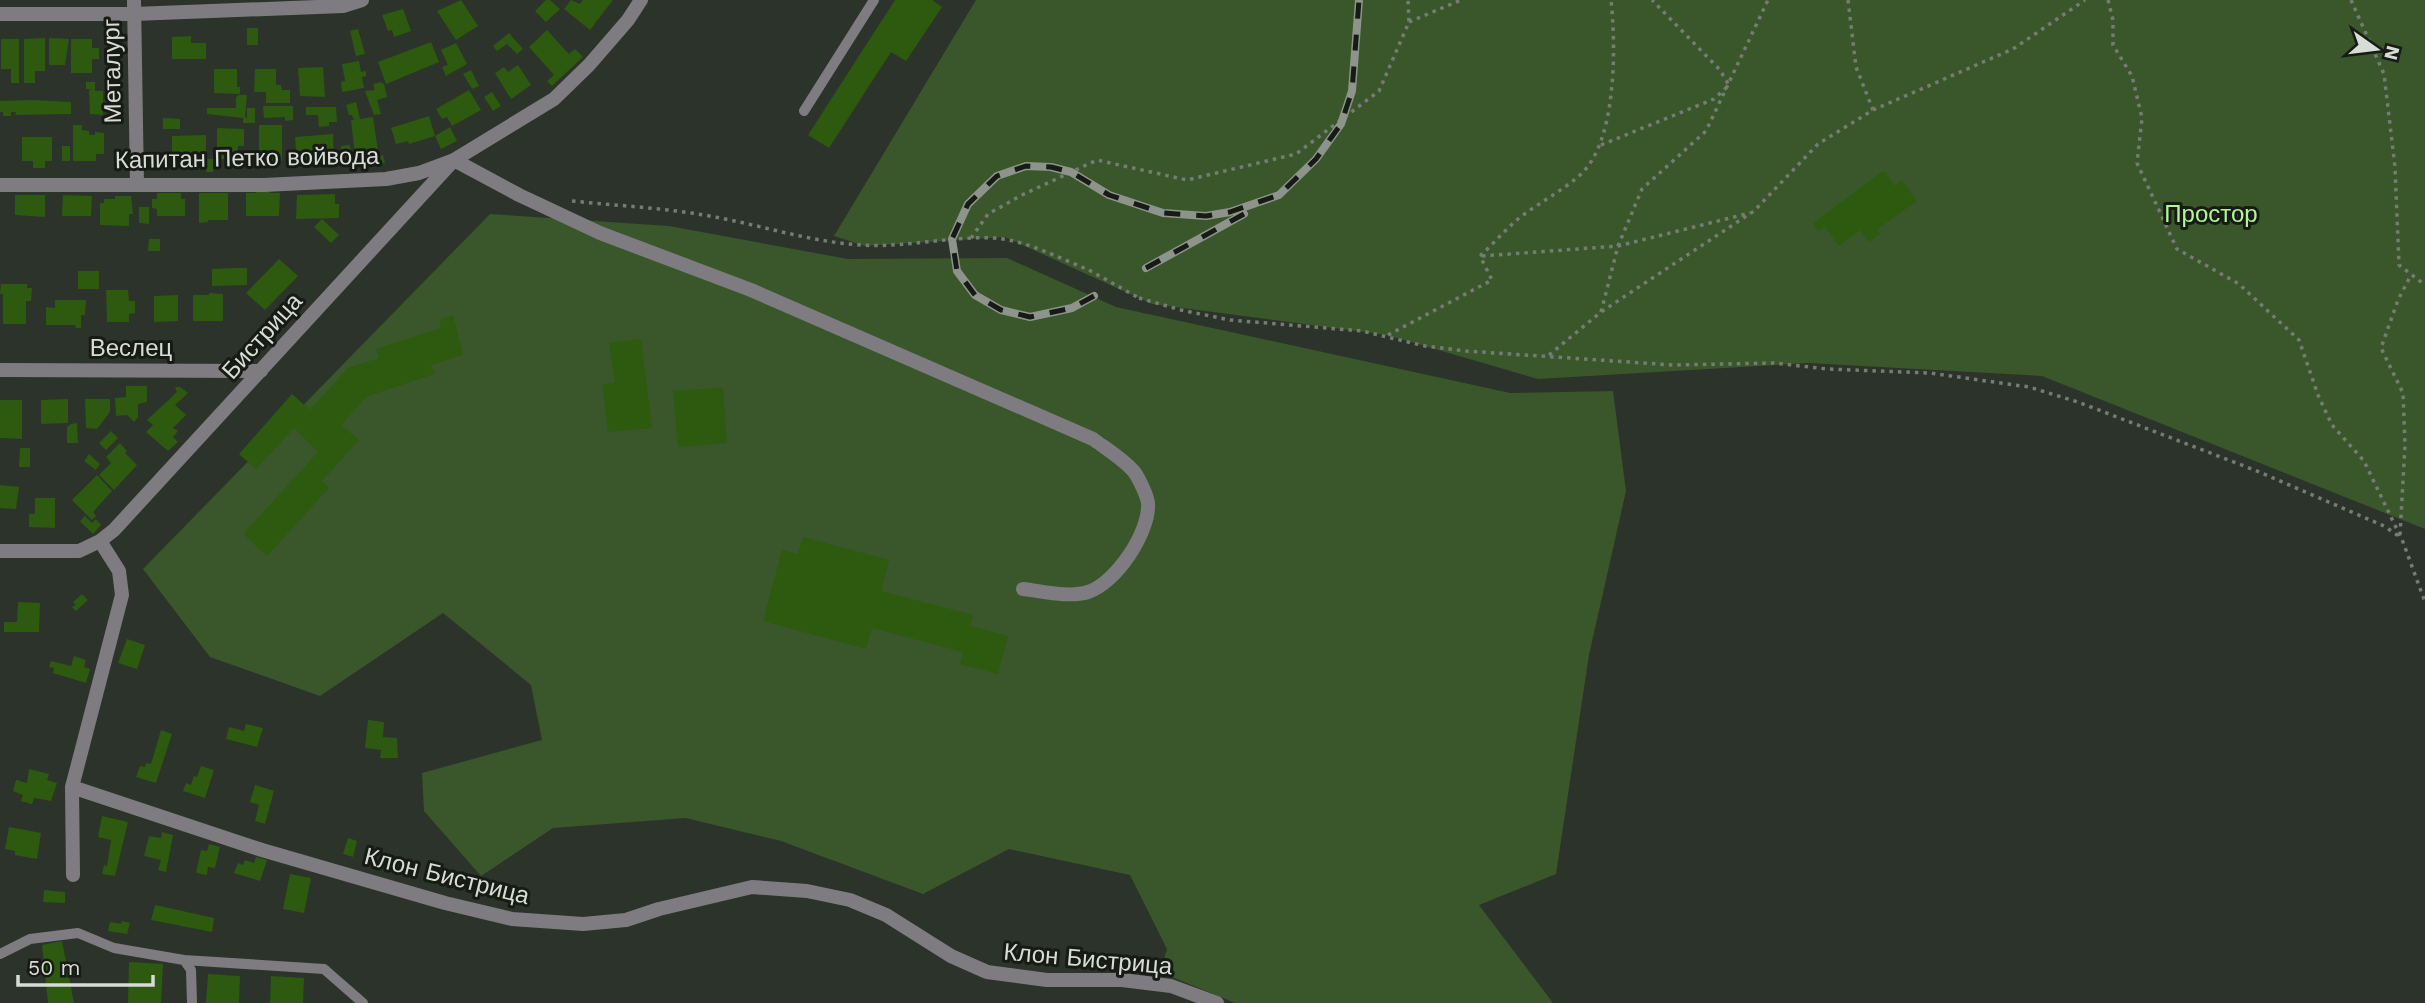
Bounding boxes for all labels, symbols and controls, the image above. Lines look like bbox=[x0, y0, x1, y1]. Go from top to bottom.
north arrow bbox=[2341, 14, 2411, 84]
street label: Металург bbox=[97, 18, 127, 124]
text: N bbox=[2379, 43, 2405, 63]
street label: Капитан Петко войвода bbox=[115, 142, 380, 174]
park label: Простор bbox=[2164, 200, 2258, 228]
street label: Бистрица bbox=[216, 287, 308, 385]
street label: Веслец bbox=[90, 334, 172, 362]
street label: Клон Бистрица bbox=[362, 842, 533, 910]
street label: Клон Бистрица bbox=[1003, 938, 1174, 980]
scale bar bbox=[18, 944, 152, 988]
text: 50 m bbox=[28, 955, 80, 980]

